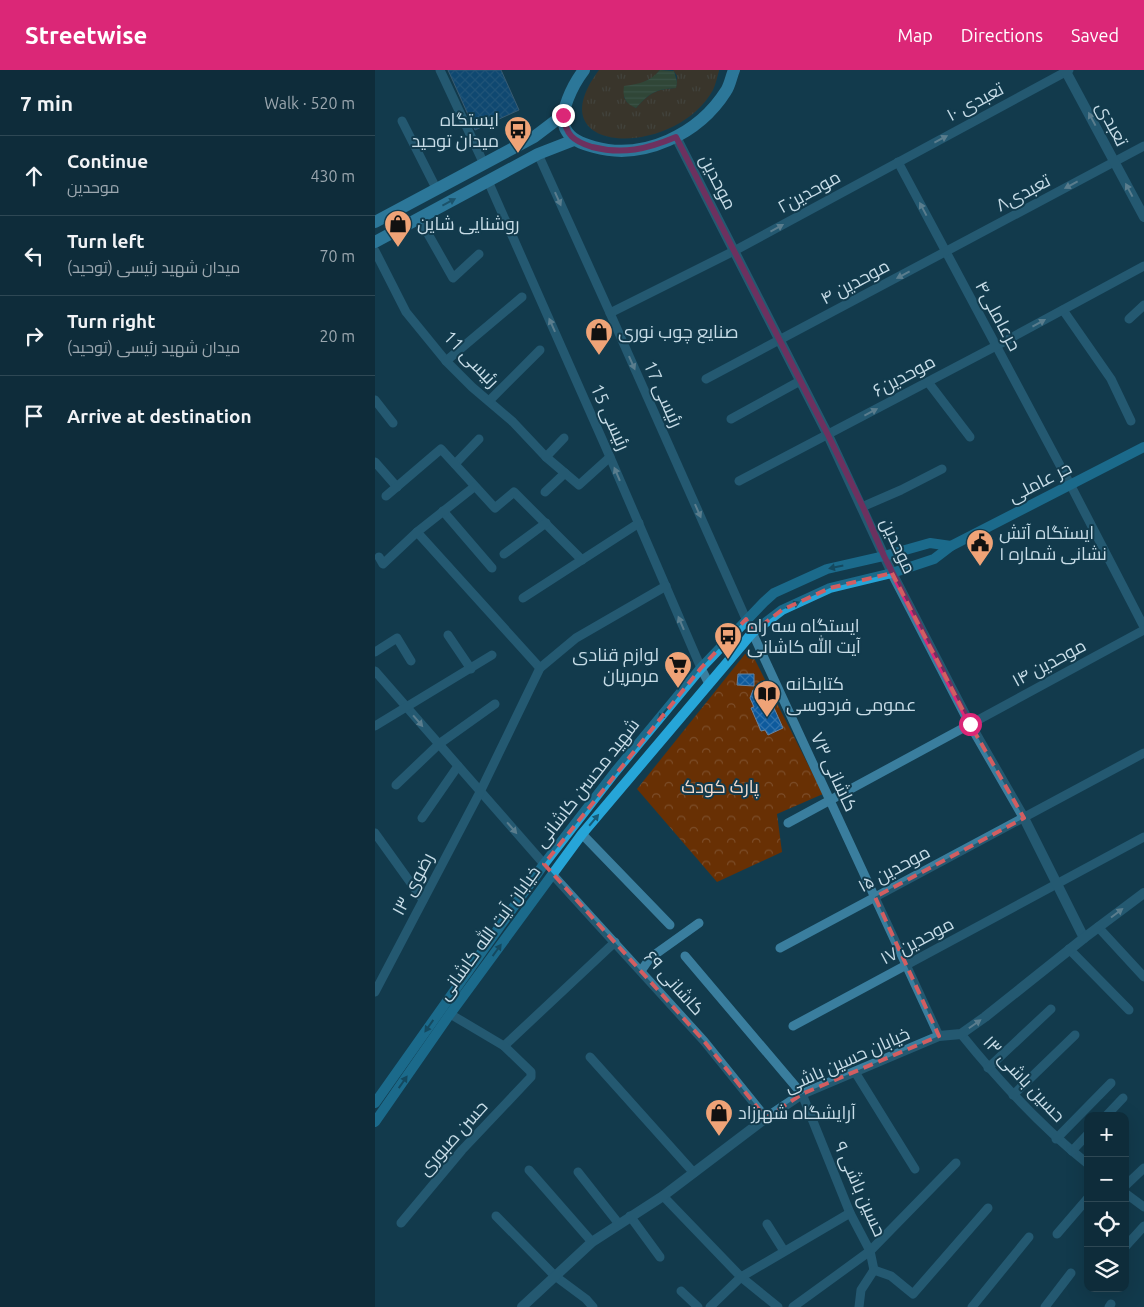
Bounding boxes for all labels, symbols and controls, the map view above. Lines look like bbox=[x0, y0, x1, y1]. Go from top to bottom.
text: Streetwise bbox=[25, 22, 147, 49]
text: Map bbox=[897, 25, 933, 45]
text: Directions bbox=[961, 25, 1043, 45]
text: Saved bbox=[1071, 25, 1119, 45]
street label: تعبدی ۱۰ bbox=[943, 78, 1007, 126]
text: 7 min bbox=[20, 91, 73, 115]
text: Walk · 520 m bbox=[264, 94, 355, 112]
street label: تعبدی bbox=[1091, 98, 1133, 150]
route end bbox=[552, 104, 575, 127]
place label: ایستگاه میدان توحید bbox=[411, 109, 499, 152]
one-way arrow bbox=[1087, 112, 1096, 126]
bus stop icon: ایستگاه میدان توحید bbox=[503, 115, 533, 154]
one-way arrow bbox=[934, 135, 949, 143]
text: Continue bbox=[67, 150, 148, 172]
street label: موحدین bbox=[695, 151, 741, 213]
icon: ahead bbox=[20, 162, 48, 190]
street label: موحدین۲ bbox=[774, 166, 844, 218]
text: 430 m bbox=[310, 167, 355, 185]
street label: تعبدی۸ bbox=[992, 169, 1054, 216]
text: موحدین bbox=[67, 178, 119, 196]
one-way arrow bbox=[1064, 181, 1079, 189]
one-way arrow bbox=[1125, 182, 1133, 197]
one-way arrow bbox=[554, 192, 562, 206]
one-way arrow bbox=[441, 198, 456, 206]
one-way arrow bbox=[919, 201, 927, 216]
shop icon: روشنایی شاین bbox=[383, 209, 413, 248]
place label: روشنایی شاین bbox=[417, 213, 519, 235]
one-way arrow bbox=[770, 224, 785, 232]
text: Turn left bbox=[67, 230, 145, 252]
icon: left bbox=[20, 242, 48, 270]
text: 70 m bbox=[319, 247, 355, 265]
street label: موحدین ۴ bbox=[817, 255, 893, 309]
text: میدان شهید رئیسی (توحید) bbox=[67, 258, 240, 276]
one-way arrow bbox=[896, 271, 910, 279]
street label: حرعاملی۴ bbox=[970, 277, 1026, 355]
text: Turn right bbox=[67, 310, 155, 332]
shop icon: صنایع چوب نوری bbox=[584, 317, 614, 356]
one-way arrow bbox=[547, 318, 555, 332]
one-way arrow bbox=[1032, 319, 1046, 327]
place label: صنایع چوب نوری bbox=[618, 321, 738, 344]
icon: right bbox=[20, 322, 48, 350]
street label: رئیسی 11 bbox=[439, 326, 503, 392]
text: 20 m bbox=[319, 327, 355, 345]
text: میدان شهید رئیسی (توحید) bbox=[67, 338, 240, 356]
street label: موحدین۶ bbox=[869, 350, 939, 402]
one-way arrow bbox=[629, 356, 637, 370]
street label: رئیسی 17 bbox=[639, 357, 687, 431]
street label: رئیسی 15 bbox=[586, 380, 634, 454]
icon: arrive bbox=[20, 402, 48, 430]
text: Arrive at destination bbox=[67, 405, 252, 427]
one-way arrow bbox=[864, 408, 878, 416]
street label: حر عاملی bbox=[1004, 457, 1076, 507]
one-way arrow bbox=[613, 467, 621, 481]
one-way arrow bbox=[694, 504, 702, 518]
street label: موحدین bbox=[876, 515, 920, 577]
place label: ایستگاه آتش نشانی شماره ۱ bbox=[999, 522, 1107, 565]
public building icon: ایستگاه آتش نشانی شماره ۱ bbox=[965, 528, 995, 567]
one-way arrow bbox=[828, 563, 844, 571]
one-way arrow bbox=[786, 601, 800, 609]
place label: ایستگاه سه راه آیت الله کاشانی bbox=[747, 615, 861, 658]
one-way arrow bbox=[677, 616, 685, 630]
bus stop icon: ایستگاه سه راه آیت الله کاشانی bbox=[713, 621, 743, 660]
street label: موحدین ۱۴ bbox=[1008, 634, 1090, 692]
place label: لوازم قنادی مرمریان bbox=[572, 644, 659, 687]
supermarket icon: لوازم قنادی مرمریان bbox=[663, 650, 693, 689]
place label: کتابخانه عمومی فردوسی bbox=[786, 673, 916, 716]
library icon: کتابخانه عمومی فردوسی bbox=[752, 679, 782, 718]
one-way arrow bbox=[658, 708, 669, 720]
route start bbox=[959, 713, 982, 736]
one-way arrow bbox=[413, 714, 424, 727]
street label: شهید محسن کاشانی bbox=[530, 714, 644, 852]
street label: کاشانی ۷۳ bbox=[806, 729, 862, 815]
park label: پارک کودک bbox=[681, 776, 759, 799]
one-way arrow bbox=[589, 813, 600, 826]
one-way arrow bbox=[506, 822, 517, 834]
street label: موحدین ۱۵ bbox=[854, 841, 934, 897]
street label: رضوی ۱۳ bbox=[387, 849, 439, 919]
street label: خیابان آیت الله کاشانی bbox=[432, 861, 545, 1004]
one-way arrow bbox=[1110, 908, 1124, 918]
street label: موحدین ۱۷ bbox=[877, 913, 957, 969]
one-way arrow bbox=[492, 943, 502, 957]
street label: کاشانی ۶۹ bbox=[639, 946, 709, 1020]
one-way arrow bbox=[424, 1019, 435, 1032]
one-way arrow bbox=[968, 1019, 982, 1029]
street label: خیابان حسین باشی bbox=[781, 1022, 913, 1098]
street label: حسین باشی ۱۳ bbox=[978, 1031, 1070, 1127]
one-way arrow bbox=[398, 1075, 408, 1089]
street label: حسن صبوری bbox=[414, 1096, 492, 1180]
shop icon: آرایشگاه شهرزاد bbox=[704, 1098, 734, 1137]
place label: آرایشگاه شهرزاد bbox=[738, 1102, 856, 1124]
map controls bbox=[1084, 1112, 1129, 1292]
button: + bbox=[1084, 1112, 1129, 1157]
street label: حسین باشی ۹ bbox=[829, 1138, 891, 1240]
button: − bbox=[1084, 1157, 1129, 1202]
button: locate bbox=[1084, 1202, 1129, 1247]
button: layers bbox=[1084, 1247, 1129, 1292]

